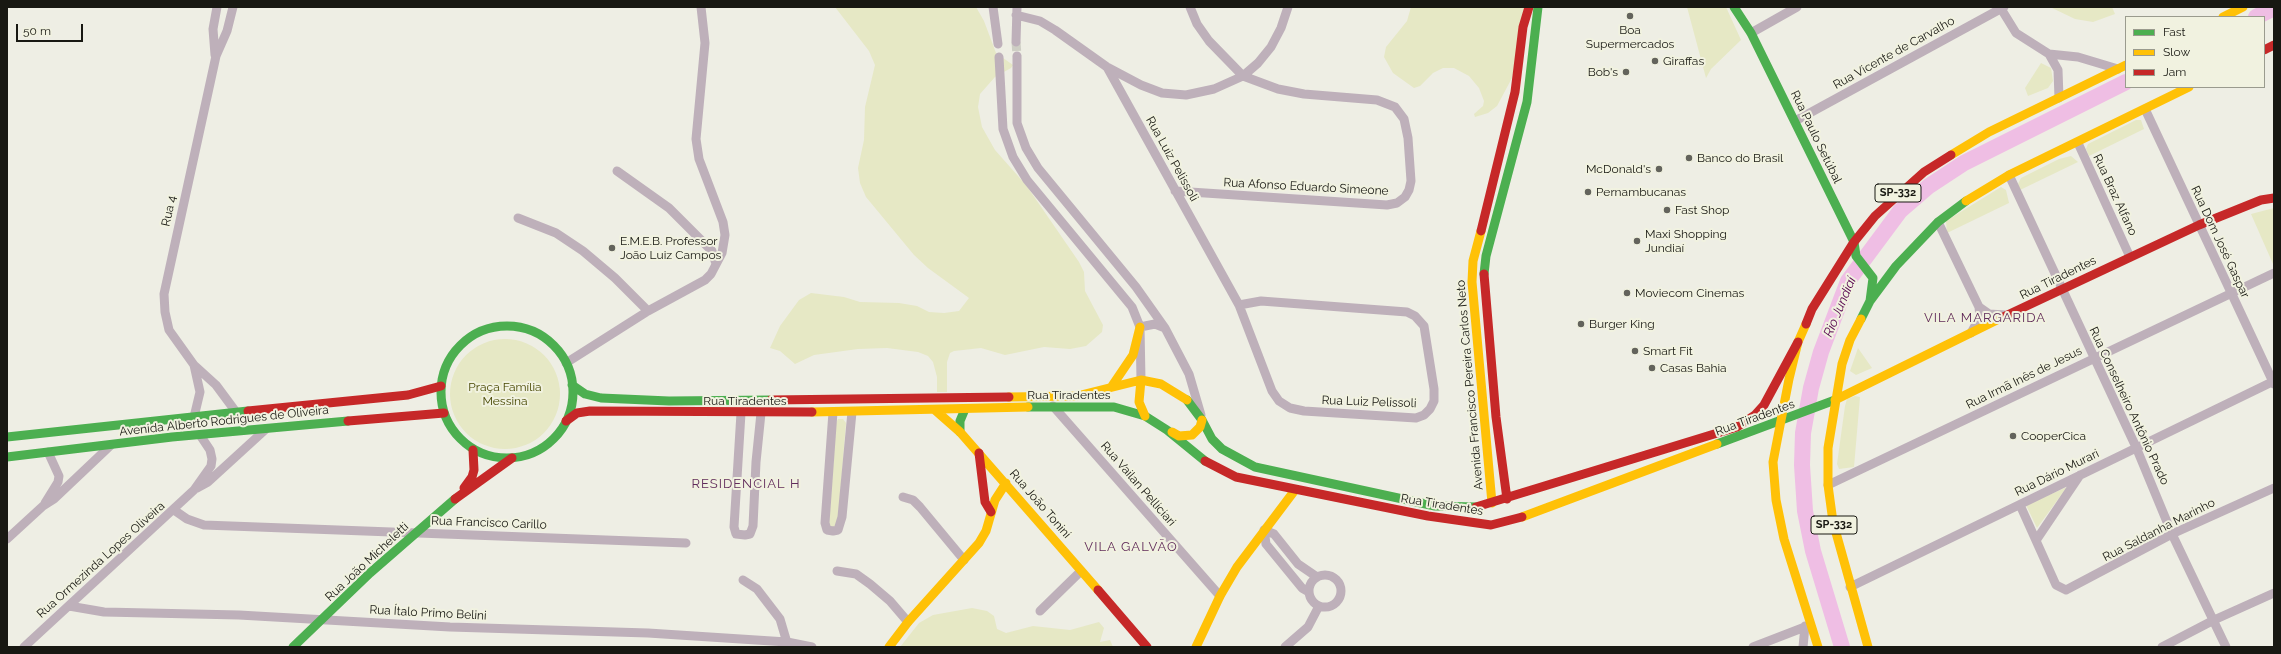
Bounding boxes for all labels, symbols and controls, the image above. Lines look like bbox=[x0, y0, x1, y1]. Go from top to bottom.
marker: Boa Supermercados bbox=[1625, 11, 1635, 21]
street label: Rua Vicente de Carvalho bbox=[1831, 14, 1957, 92]
scale bar bbox=[18, 16, 85, 42]
legend bbox=[2125, 16, 2265, 88]
place label: Boa Supermercados bbox=[1586, 23, 1674, 51]
text: 50 m bbox=[23, 24, 51, 38]
text: Fast bbox=[2163, 25, 2186, 39]
text: Slow bbox=[2163, 45, 2190, 59]
place label: Giraffas bbox=[1663, 54, 1704, 68]
marker: Giraffas bbox=[1650, 56, 1660, 66]
place label: Bob's bbox=[1588, 65, 1618, 79]
text: Jam bbox=[2163, 65, 2186, 79]
marker: Bob's bbox=[1621, 67, 1631, 77]
street label: Rua Paulo Setúbal bbox=[1787, 88, 1845, 186]
street label: Rua Luiz Pelissoli bbox=[1143, 114, 1201, 204]
place label: Banco do Brasil bbox=[1697, 151, 1783, 165]
street label: Rua Braz Alfano bbox=[2090, 152, 2140, 238]
marker: Banco do Brasil bbox=[1684, 153, 1694, 163]
place label: McDonald's bbox=[1586, 162, 1651, 176]
marker: McDonald's bbox=[1654, 164, 1664, 174]
street label: Rua Afonso Eduardo Simeone bbox=[1223, 175, 1389, 199]
road number: SP-332 bbox=[1875, 184, 1921, 202]
street label: Rua Dom José Gaspar bbox=[2188, 184, 2252, 300]
place label: Pernambucanas bbox=[1596, 185, 1686, 199]
marker: Pernambucanas bbox=[1583, 187, 1593, 197]
street label: Rua 4 bbox=[159, 194, 179, 228]
place label: Fast Shop bbox=[1675, 203, 1730, 217]
marker: Fast Shop bbox=[1662, 205, 1672, 215]
place label: Maxi Shopping Jundiaí bbox=[1645, 227, 1727, 255]
place label: E.M.E.B. Professor João Luiz Campos bbox=[620, 234, 721, 262]
marker: Maxi Shopping Jundiaí bbox=[1632, 236, 1642, 246]
marker: E.M.E.B. Professor João Luiz Campos bbox=[607, 243, 617, 253]
street label: Rua Tiradentes bbox=[2017, 253, 2099, 303]
water label: Rio Jundiaí bbox=[1820, 275, 1860, 339]
street label: Avenida Francisco Pereira Carlos Neto bbox=[1454, 279, 1486, 491]
place label: Moviecom Cinemas bbox=[1635, 286, 1744, 300]
marker: Moviecom Cinemas bbox=[1622, 288, 1632, 298]
district label: VILA MARGARIDA bbox=[1924, 310, 2046, 326]
place label: Burger King bbox=[1589, 317, 1655, 331]
marker: Burger King bbox=[1576, 319, 1586, 329]
street label: Rua Conselheiro Antônio Prado bbox=[2086, 325, 2172, 487]
place label: Smart Fit bbox=[1643, 344, 1693, 358]
street label: Rua Irmã Inês de Jesus bbox=[1964, 344, 2084, 412]
marker: Smart Fit bbox=[1630, 346, 1640, 356]
place label: Casas Bahia bbox=[1660, 361, 1727, 375]
marker: Casas Bahia bbox=[1647, 363, 1657, 373]
park label: Praça Família Messina bbox=[468, 380, 542, 408]
street label: Rua Tiradentes bbox=[1027, 388, 1111, 402]
street label: Rua Luiz Pelissoli bbox=[1321, 393, 1417, 411]
street label: Rua Tiradentes bbox=[703, 394, 787, 408]
street label: Rua Tiradentes bbox=[1713, 397, 1797, 439]
street label: Avenida Alberto Rodrigues de Oliveira bbox=[119, 403, 329, 439]
place label: CooperCica bbox=[2021, 429, 2086, 443]
marker: CooperCica bbox=[2008, 431, 2018, 441]
street label: Rua Vailan Pelliciari bbox=[1097, 439, 1179, 529]
street label: Rua Dário Murari bbox=[2013, 446, 2101, 500]
street label: Rua João Tonini bbox=[1006, 467, 1074, 541]
district label: RESIDENCIAL H bbox=[691, 476, 801, 492]
street label: Rua Tiradentes bbox=[1400, 491, 1484, 519]
street label: Rua Saldanha Marinho bbox=[2100, 495, 2218, 565]
street label: Rua Ormezinda Lopes Oliveira bbox=[34, 499, 168, 621]
street label: Rua Francisco Carillo bbox=[431, 514, 547, 532]
road number: SP-332 bbox=[1811, 516, 1857, 534]
street label: Rua João Micheletti bbox=[322, 520, 412, 604]
district label: VILA GALVÃO bbox=[1084, 539, 1178, 555]
street label: Rua Ítalo Primo Belini bbox=[369, 603, 487, 623]

